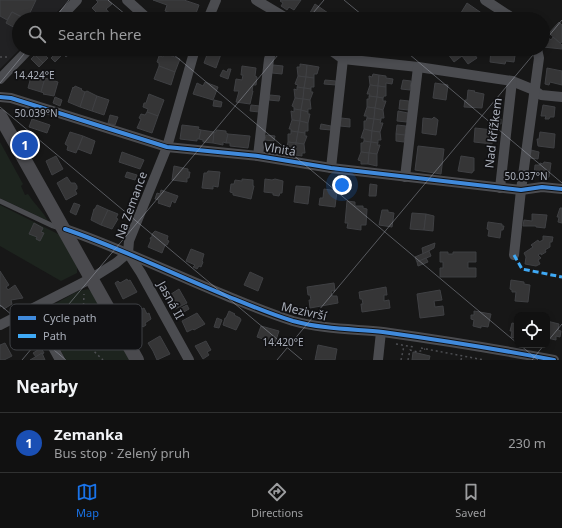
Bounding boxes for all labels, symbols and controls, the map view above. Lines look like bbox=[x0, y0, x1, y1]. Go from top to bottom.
search box bbox=[12, 12, 550, 56]
icon: search bbox=[26, 23, 48, 45]
text: Search here bbox=[58, 24, 141, 44]
text: 14.424°E bbox=[13, 68, 55, 82]
street label: Nad křížkem bbox=[480, 97, 506, 169]
text: 50.039°N bbox=[14, 106, 58, 120]
pin: 1 bbox=[12, 130, 38, 160]
street label: Vlnitá bbox=[263, 138, 297, 160]
street label: Na Zemance bbox=[111, 169, 151, 241]
text: 50.037°N bbox=[504, 169, 548, 183]
your location bbox=[332, 175, 352, 195]
street label: Jasná II bbox=[153, 277, 188, 322]
street label: Mezivrší bbox=[280, 298, 329, 325]
legend bbox=[10, 304, 142, 350]
text: Cycle path bbox=[43, 310, 96, 325]
map controls bbox=[514, 312, 550, 348]
button: locate bbox=[514, 312, 550, 348]
text: Path bbox=[43, 328, 67, 343]
text: 14.420°E bbox=[262, 335, 304, 349]
text: Nearby bbox=[16, 375, 78, 398]
text: Zemanka bbox=[54, 424, 123, 444]
text: 1 bbox=[25, 434, 33, 452]
text: 230 m bbox=[508, 434, 546, 452]
text: Bus stop · Zelený pruh bbox=[54, 444, 190, 462]
tab: Map bbox=[76, 481, 99, 520]
tab: Directions bbox=[251, 481, 303, 520]
tab: Saved bbox=[455, 481, 486, 520]

